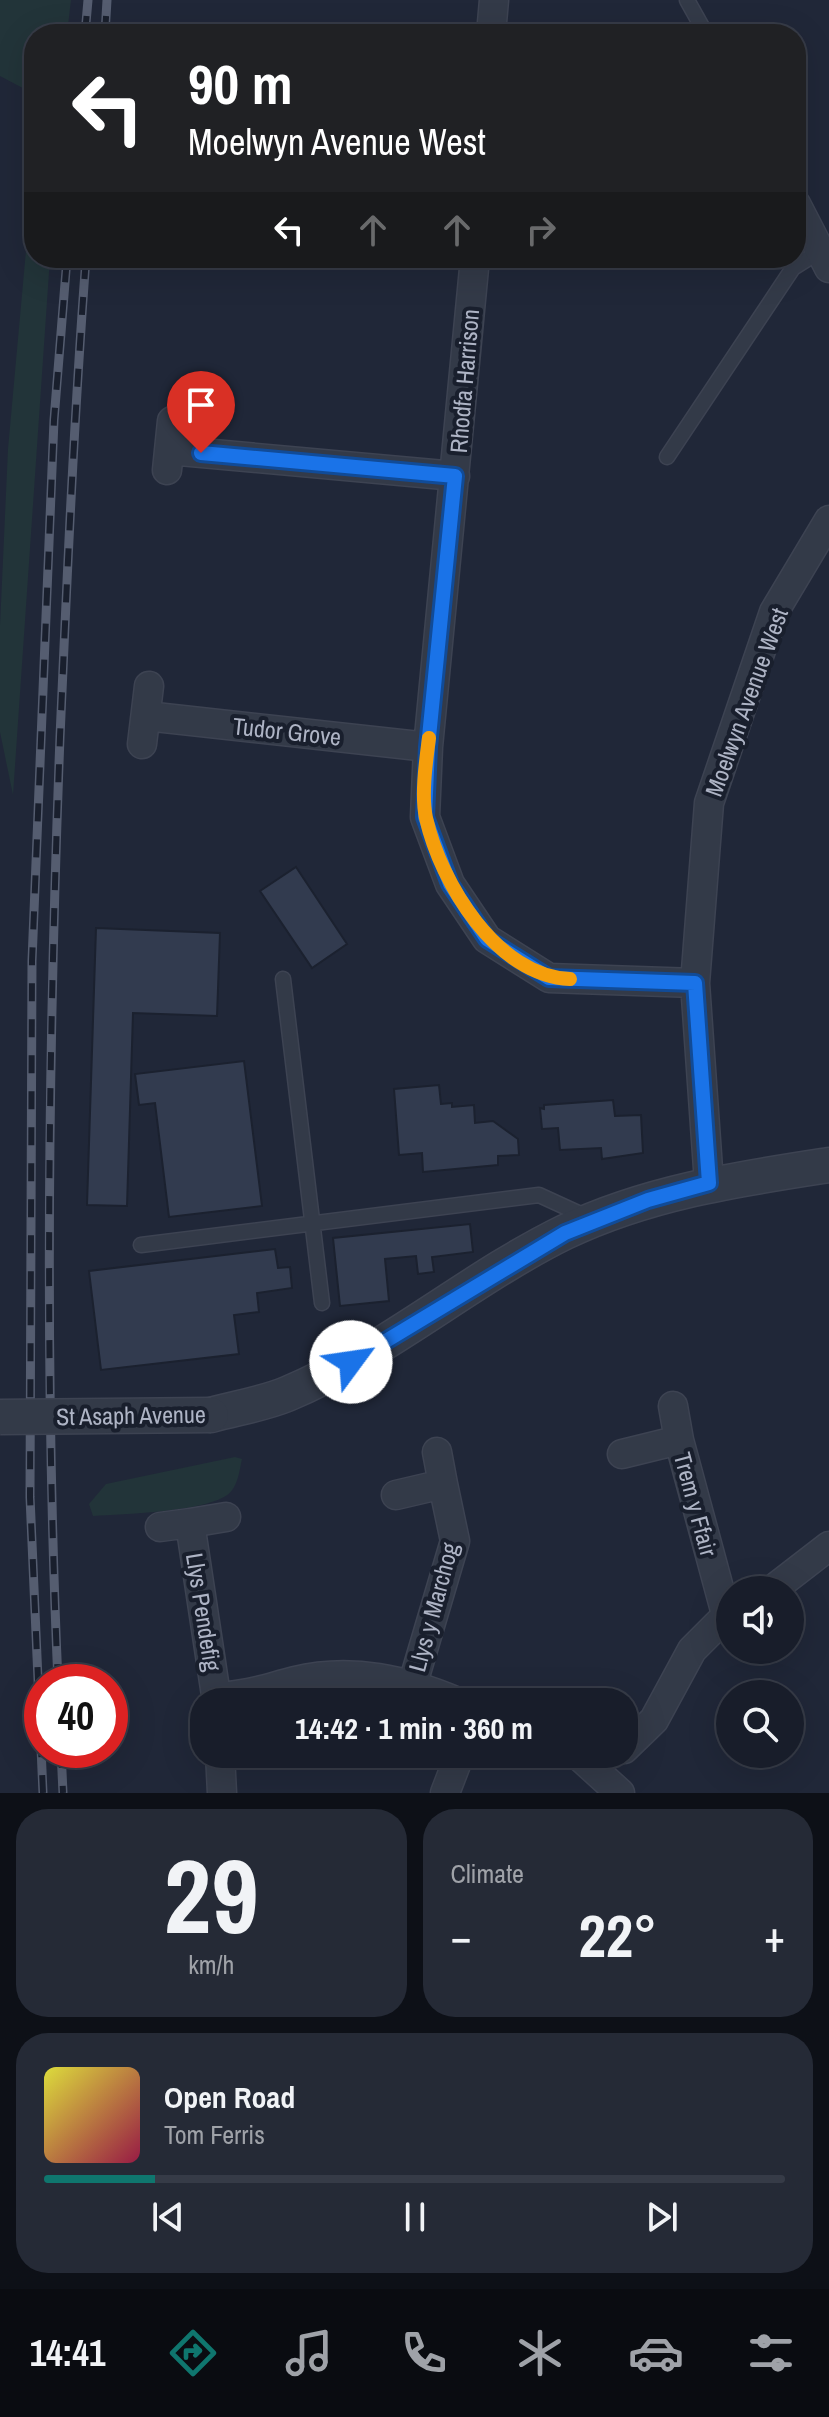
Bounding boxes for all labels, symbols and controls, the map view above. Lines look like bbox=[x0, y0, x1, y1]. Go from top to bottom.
text: 90 m bbox=[188, 46, 293, 121]
icon: left bbox=[56, 56, 160, 160]
text: Moelwyn Avenue West bbox=[188, 118, 486, 166]
icon: left bbox=[267, 208, 311, 252]
icon: ahead bbox=[351, 208, 395, 252]
icon: ahead bbox=[435, 208, 479, 252]
icon: right bbox=[519, 208, 563, 252]
street label: Rhodfa Harrison bbox=[442, 308, 486, 454]
pin bbox=[167, 371, 235, 453]
icon: arrive bbox=[179, 383, 223, 427]
street label: Moelwyn Avenue West bbox=[697, 603, 795, 801]
street label: Tudor Grove bbox=[231, 709, 343, 753]
position arrow bbox=[309, 1320, 393, 1404]
street label: St Asaph Avenue bbox=[56, 1398, 206, 1432]
street label: Trem y Ffair bbox=[667, 1448, 725, 1560]
street label: Llys y Marchog bbox=[400, 1539, 466, 1675]
street label: Llys Pendefig bbox=[179, 1551, 229, 1673]
map controls bbox=[716, 1576, 804, 1768]
button: sound bbox=[716, 1576, 804, 1664]
speed limit sign: 40 bbox=[24, 1664, 128, 1768]
button: search bbox=[716, 1680, 804, 1768]
text: 14:42 · 1 min · 360 m bbox=[295, 1708, 533, 1748]
text: 29 bbox=[164, 1825, 259, 1965]
text: Climate bbox=[451, 1856, 524, 1891]
text: 22° bbox=[578, 1895, 657, 1976]
text: − bbox=[451, 1906, 472, 1966]
text: + bbox=[764, 1906, 785, 1966]
text: km/h bbox=[188, 1947, 234, 1982]
text: Open Road bbox=[164, 2077, 295, 2117]
text: Tom Ferris bbox=[164, 2117, 265, 2152]
icon: previous bbox=[146, 2195, 190, 2239]
icon: pause bbox=[393, 2195, 437, 2239]
icon: next bbox=[640, 2195, 684, 2239]
icon: directions bbox=[165, 2325, 221, 2381]
icon: music bbox=[281, 2325, 337, 2381]
icon: phone bbox=[396, 2325, 452, 2381]
icon: climate bbox=[512, 2325, 568, 2381]
icon: car bbox=[628, 2325, 684, 2381]
icon: filters bbox=[743, 2325, 799, 2381]
text: 14:41 bbox=[30, 2329, 105, 2377]

